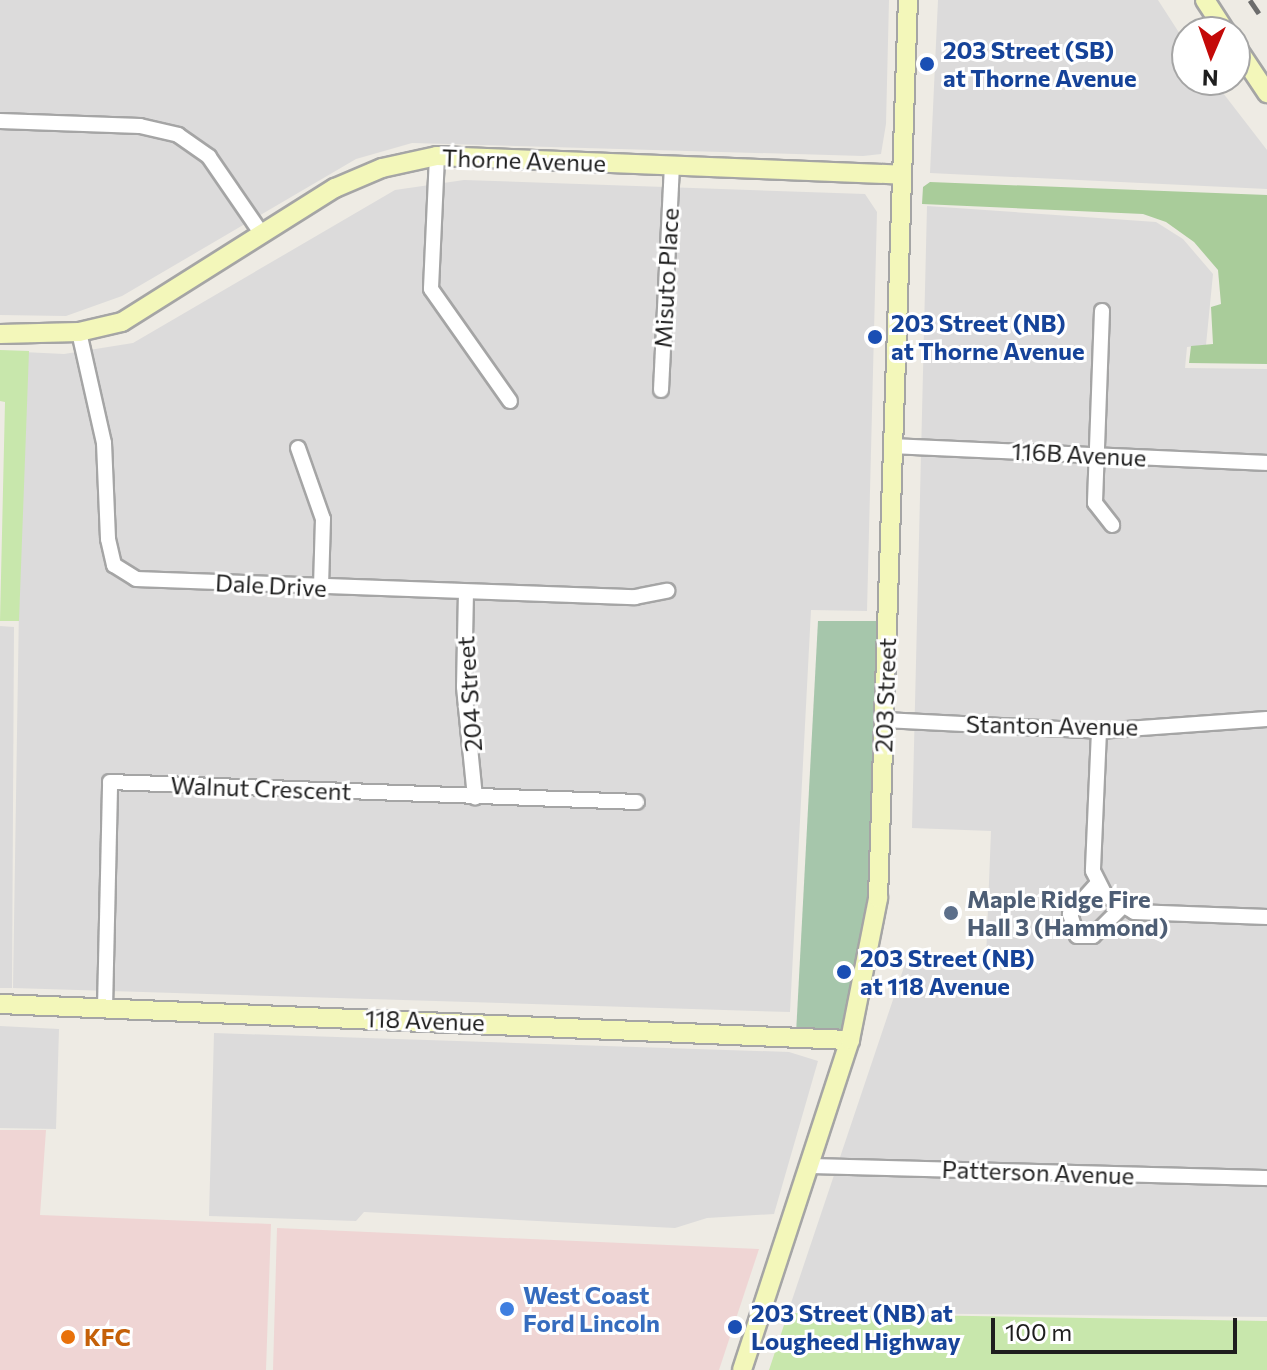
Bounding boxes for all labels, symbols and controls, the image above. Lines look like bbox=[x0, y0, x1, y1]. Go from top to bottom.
north arrow bbox=[1171, 16, 1251, 96]
place label: 203 Street (SB) at Thorne Avenue bbox=[943, 36, 1137, 92]
marker: 203 Street (SB) at Thorne Avenue bbox=[918, 55, 936, 73]
text: N bbox=[1201, 65, 1219, 92]
street label: Thorne Avenue bbox=[442, 143, 606, 177]
street label: Misuto Place bbox=[648, 207, 684, 349]
place label: 203 Street (NB) at Thorne Avenue bbox=[891, 309, 1085, 365]
marker: 203 Street (NB) at Thorne Avenue bbox=[866, 328, 884, 346]
street label: 116B Avenue bbox=[1011, 436, 1147, 472]
street label: Dale Drive bbox=[215, 568, 327, 602]
street label: 204 Street bbox=[451, 635, 487, 753]
street label: 203 Street bbox=[869, 637, 901, 753]
street label: Stanton Avenue bbox=[966, 709, 1138, 741]
street label: Walnut Crescent bbox=[170, 770, 352, 806]
place label: Maple Ridge Fire Hall 3 (Hammond) bbox=[967, 885, 1168, 941]
marker: Maple Ridge Fire Hall 3 (Hammond) bbox=[942, 904, 960, 922]
place label: 203 Street (NB) at 118 Avenue bbox=[860, 944, 1035, 1000]
marker: 203 Street (NB) at 118 Avenue bbox=[835, 963, 853, 981]
street label: 118 Avenue bbox=[365, 1004, 485, 1036]
street label: Patterson Avenue bbox=[941, 1154, 1135, 1190]
place label: West Coast Ford Lincoln bbox=[523, 1281, 660, 1337]
place label: 203 Street (NB) at Lougheed Highway bbox=[751, 1299, 961, 1355]
marker: West Coast Ford Lincoln bbox=[498, 1300, 516, 1318]
scale bar bbox=[995, 1302, 1241, 1352]
text: 100 m bbox=[1005, 1317, 1072, 1346]
marker: 203 Street (NB) at Lougheed Highway bbox=[726, 1318, 744, 1336]
place label: KFC bbox=[84, 1323, 131, 1351]
marker: KFC bbox=[59, 1328, 77, 1346]

